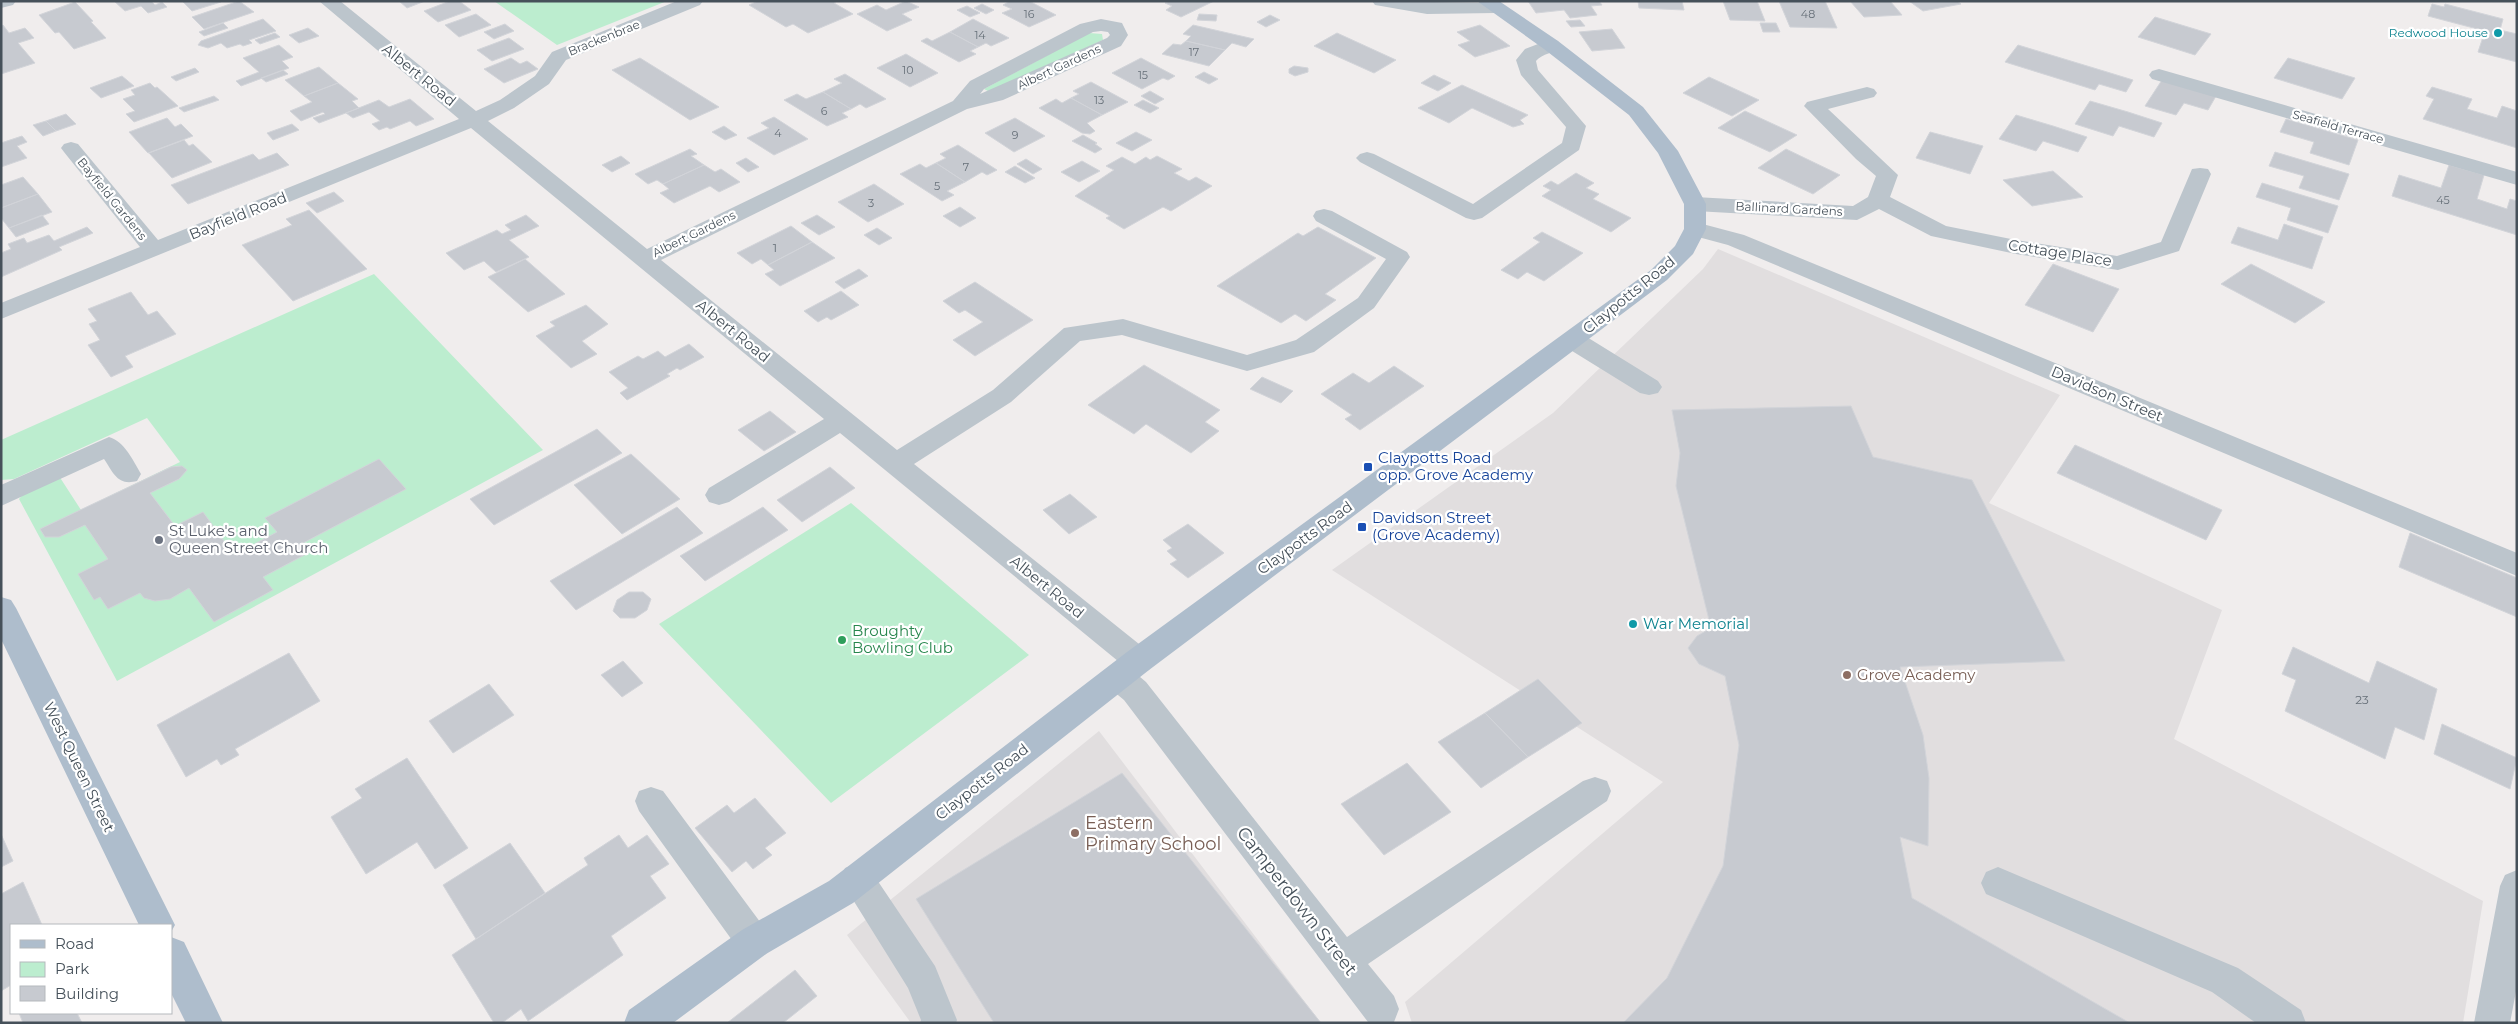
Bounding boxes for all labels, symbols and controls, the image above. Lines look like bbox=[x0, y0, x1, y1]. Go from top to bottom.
house number: 16 bbox=[1024, 7, 1035, 21]
house number: 48 bbox=[1801, 7, 1815, 21]
street label: Brackenbrae bbox=[566, 16, 642, 59]
place label: Redwood House bbox=[2389, 25, 2488, 40]
marker: Redwood House bbox=[2492, 27, 2504, 39]
house number: 14 bbox=[974, 28, 986, 42]
street label: Albert Road bbox=[379, 39, 460, 110]
street label: Albert Gardens bbox=[1015, 41, 1103, 92]
house number: 17 bbox=[1189, 45, 1199, 59]
house number: 10 bbox=[902, 63, 914, 77]
house number: 15 bbox=[1138, 68, 1148, 82]
house number: 13 bbox=[1094, 93, 1104, 107]
house number: 6 bbox=[821, 104, 828, 118]
street label: Seafield Terrace bbox=[2291, 106, 2385, 147]
house number: 4 bbox=[774, 126, 782, 140]
house number: 9 bbox=[1012, 128, 1019, 142]
street label: Bayfield Gardens bbox=[74, 154, 150, 243]
house number: 7 bbox=[963, 160, 969, 174]
house number: 5 bbox=[934, 179, 940, 193]
street label: Bayfield Road bbox=[186, 187, 289, 244]
house number: 45 bbox=[2436, 193, 2450, 207]
house number: 3 bbox=[868, 196, 874, 210]
street label: Ballinard Gardens bbox=[1735, 198, 1843, 219]
street label: Albert Gardens bbox=[650, 207, 738, 260]
street label: Cottage Place bbox=[2007, 235, 2113, 270]
house number: 1 bbox=[773, 240, 777, 255]
street label: Claypotts Road bbox=[1579, 252, 1679, 338]
street label: Albert Road bbox=[693, 295, 774, 366]
street label: Davidson Street bbox=[2048, 361, 2166, 426]
place label: Claypotts Road opp. Grove Academy bbox=[1378, 448, 1534, 484]
marker: Claypotts Road opp. Grove Academy bbox=[1362, 461, 1374, 473]
street label: Claypotts Road bbox=[1253, 497, 1356, 579]
place label: Davidson Street (Grove Academy) bbox=[1372, 508, 1500, 544]
place label: St Luke's and Queen Street Church bbox=[169, 521, 328, 557]
marker: Davidson Street (Grove Academy) bbox=[1356, 521, 1368, 533]
marker: St Luke's and Queen Street Church bbox=[153, 534, 165, 546]
street label: Albert Road bbox=[1007, 551, 1088, 622]
place label: War Memorial bbox=[1643, 614, 1749, 633]
marker: War Memorial bbox=[1627, 618, 1639, 630]
place label: Broughty Bowling Club bbox=[852, 621, 953, 657]
marker: Broughty Bowling Club bbox=[836, 634, 848, 646]
place label: Grove Academy bbox=[1857, 665, 1976, 684]
marker: Grove Academy bbox=[1841, 669, 1853, 681]
house number: 23 bbox=[2355, 692, 2369, 707]
street label: West Queen Street bbox=[40, 699, 119, 835]
street label: Claypotts Road bbox=[931, 739, 1032, 824]
place label: Eastern Primary School bbox=[1085, 812, 1221, 855]
street label: Camperdown Street bbox=[1232, 822, 1362, 980]
marker: Eastern Primary School bbox=[1069, 827, 1081, 839]
legend bbox=[10, 924, 172, 1014]
text: Road bbox=[55, 934, 94, 953]
text: Park bbox=[55, 959, 89, 978]
text: Building bbox=[55, 984, 119, 1003]

